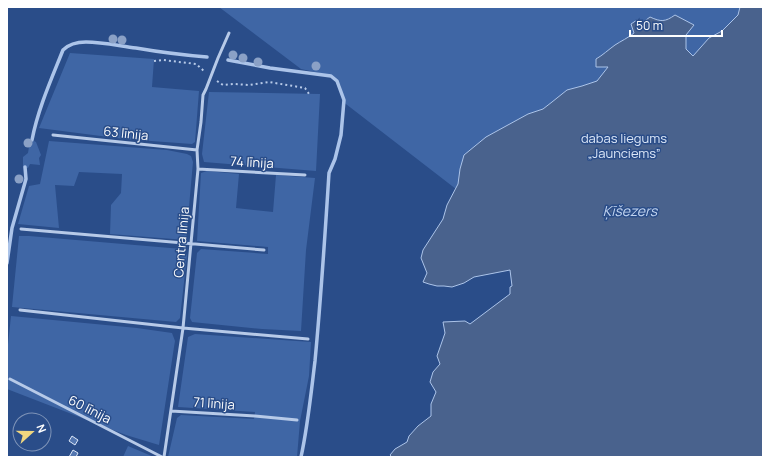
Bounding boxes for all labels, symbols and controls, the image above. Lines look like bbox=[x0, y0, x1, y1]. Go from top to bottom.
scale bar bbox=[630, 12, 722, 38]
text: 50 m bbox=[636, 17, 663, 34]
street label: 63 līnija bbox=[103, 122, 149, 144]
park label: dabas liegums „Jaunciems” bbox=[581, 129, 667, 162]
street label: 74 līnija bbox=[230, 152, 274, 172]
water label: Ķīšezers bbox=[603, 201, 659, 220]
street label: Centra līnija bbox=[169, 206, 193, 278]
street label: 60 līnija bbox=[65, 391, 115, 427]
street label: 71 līnija bbox=[193, 393, 235, 413]
north arrow bbox=[12, 412, 52, 452]
text: N bbox=[33, 422, 50, 435]

